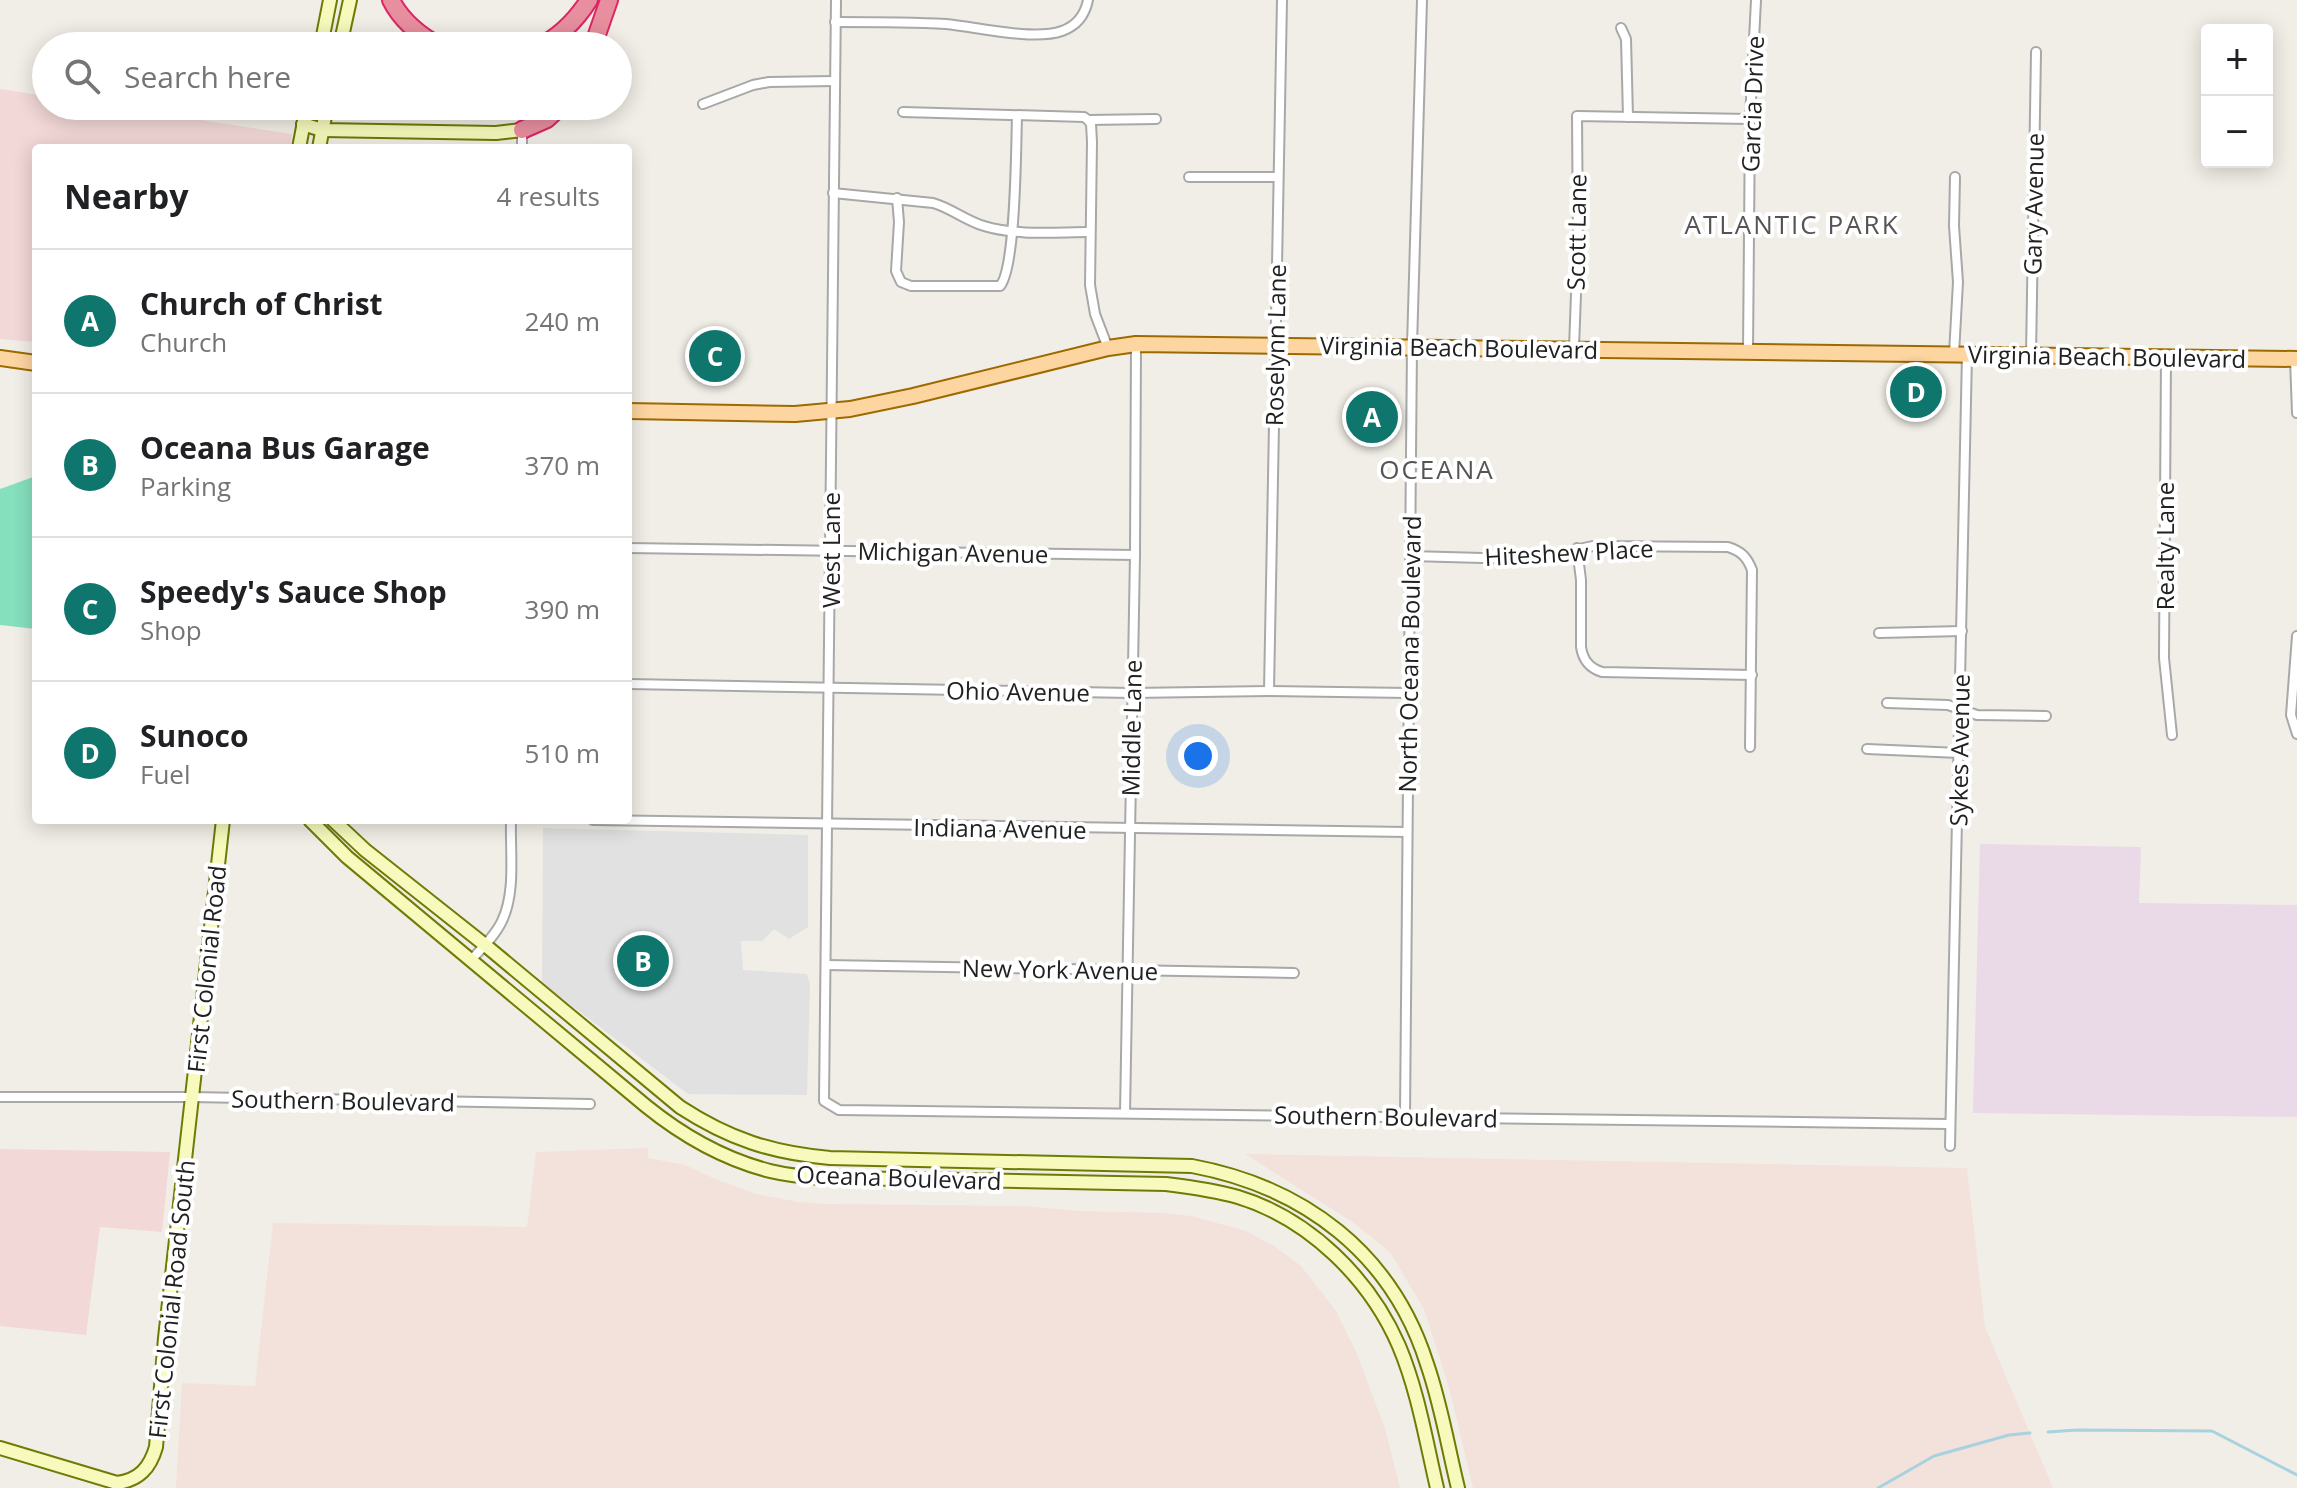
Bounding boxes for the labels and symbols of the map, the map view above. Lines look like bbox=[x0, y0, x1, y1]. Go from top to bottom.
street label: Garcia Drive bbox=[1733, 35, 1771, 173]
street label: Gary Avenue bbox=[2015, 133, 2051, 275]
street label: Scott Lane bbox=[1558, 173, 1594, 291]
district label: ATLANTIC PARK bbox=[1684, 206, 1900, 242]
street label: Roselynn Lane bbox=[1257, 264, 1293, 426]
pin: C bbox=[689, 326, 741, 386]
street label: Virginia Beach Boulevard bbox=[1320, 328, 1598, 366]
street label: Virginia Beach Boulevard bbox=[1968, 337, 2246, 375]
pin: D bbox=[1890, 362, 1942, 422]
pin: A bbox=[1346, 387, 1398, 447]
district label: OCEANA bbox=[1379, 451, 1495, 487]
street label: Realty Lane bbox=[2148, 482, 2181, 610]
street label: West Lane bbox=[814, 492, 847, 608]
street label: North Oceana Boulevard bbox=[1390, 515, 1428, 793]
street label: Hiteshew Place bbox=[1484, 531, 1654, 573]
street label: Michigan Avenue bbox=[857, 534, 1049, 570]
street label: Middle Lane bbox=[1113, 659, 1149, 797]
street label: Ohio Avenue bbox=[946, 673, 1090, 709]
street label: Sykes Avenue bbox=[1941, 673, 1977, 827]
your location bbox=[1178, 736, 1218, 776]
street label: Indiana Avenue bbox=[913, 810, 1087, 846]
street label: First Colonial Road bbox=[179, 864, 233, 1074]
pin: B bbox=[617, 931, 669, 991]
street label: New York Avenue bbox=[962, 951, 1158, 987]
street label: Southern Boulevard bbox=[231, 1082, 455, 1118]
street label: Southern Boulevard bbox=[1274, 1098, 1498, 1134]
street label: Oceana Boulevard bbox=[796, 1157, 1002, 1197]
street label: First Colonial Road South bbox=[140, 1158, 202, 1440]

